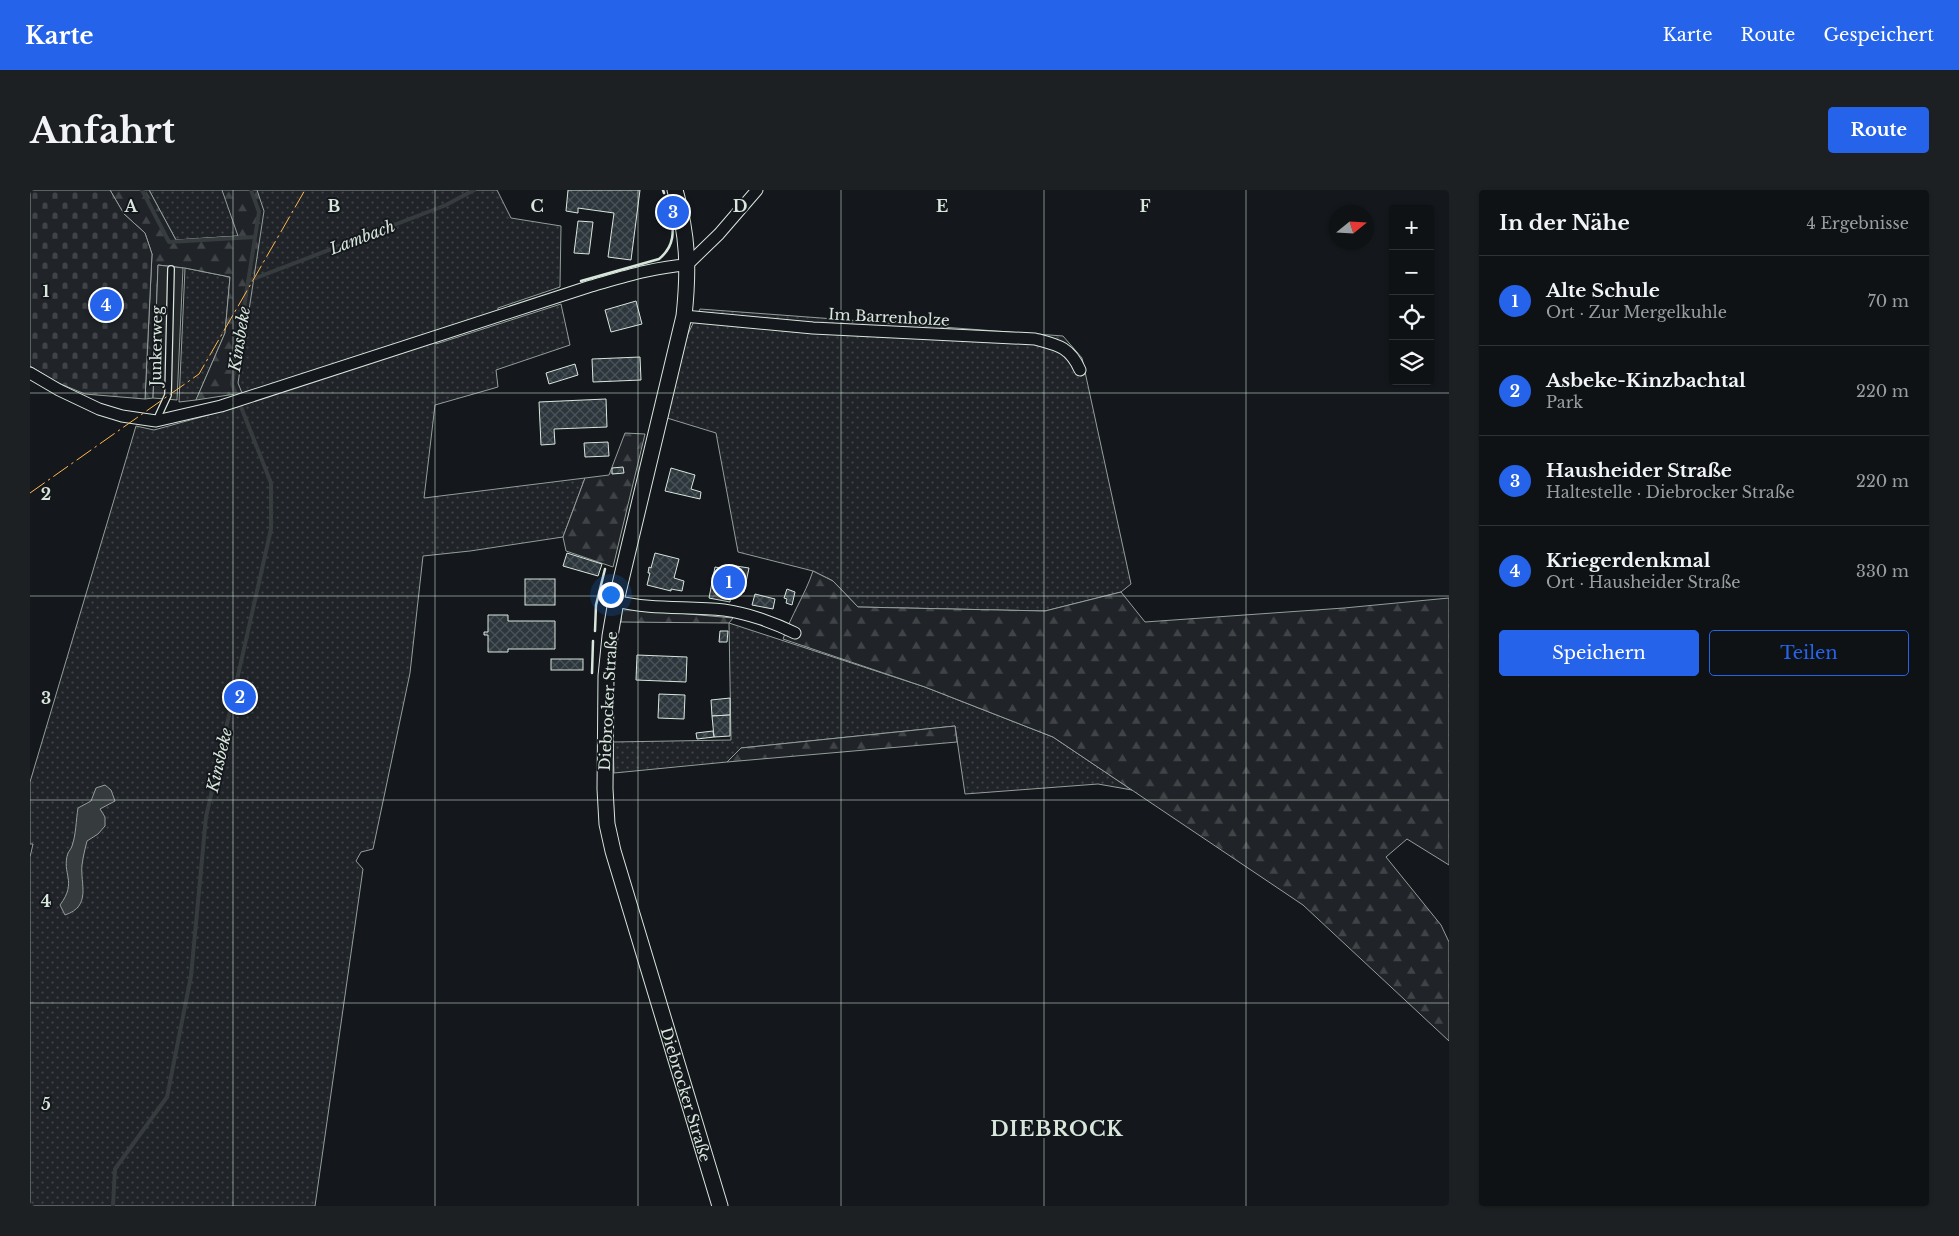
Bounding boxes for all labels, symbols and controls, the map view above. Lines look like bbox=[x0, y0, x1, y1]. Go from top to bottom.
text: Karte bbox=[25, 21, 94, 50]
text: Karte bbox=[1663, 24, 1712, 46]
text: Route bbox=[1740, 24, 1795, 46]
text: Gespeichert bbox=[1823, 24, 1934, 46]
button: Route bbox=[1828, 107, 1929, 153]
text: Anfahrt bbox=[30, 109, 175, 152]
pin: 3 bbox=[657, 193, 689, 231]
text: A bbox=[124, 196, 139, 216]
text: B bbox=[328, 196, 341, 216]
text: C bbox=[530, 196, 544, 216]
text: D bbox=[733, 196, 747, 216]
text: E bbox=[936, 196, 948, 216]
text: F bbox=[1139, 196, 1151, 216]
north arrow bbox=[1329, 205, 1374, 250]
map controls bbox=[1389, 205, 1434, 385]
button: + bbox=[1389, 205, 1434, 250]
text: In der Nähe bbox=[1499, 210, 1630, 236]
text: 4 Ergebnisse bbox=[1806, 213, 1909, 233]
water label: Lambach bbox=[326, 215, 397, 259]
button: − bbox=[1389, 250, 1434, 295]
text: Alte Schule bbox=[1546, 279, 1660, 302]
text: 1 bbox=[43, 281, 50, 301]
pin: 4 bbox=[90, 286, 122, 324]
text: 1 bbox=[1512, 291, 1518, 311]
text: 70 m bbox=[1868, 291, 1909, 311]
button: locate bbox=[1389, 295, 1434, 340]
text: Ort · Zur Mergelkuhle bbox=[1546, 302, 1727, 322]
water label: Kinsbeke bbox=[224, 304, 254, 374]
street label: Im Barrenholze bbox=[828, 304, 950, 330]
street label: Junkerweg bbox=[146, 305, 166, 388]
button: layers bbox=[1389, 340, 1434, 385]
text: Asbeke-Kinzbachtal bbox=[1546, 369, 1746, 392]
text: 2 bbox=[1510, 381, 1520, 401]
text: 220 m bbox=[1856, 381, 1909, 401]
text: Park bbox=[1546, 392, 1583, 412]
text: Hausheider Straße bbox=[1546, 459, 1732, 482]
text: 3 bbox=[1510, 471, 1520, 491]
text: 220 m bbox=[1856, 471, 1909, 491]
text: Haltestelle · Diebrocker Straße bbox=[1546, 482, 1795, 502]
text: 2 bbox=[41, 484, 51, 504]
text: Kriegerdenkmal bbox=[1546, 549, 1710, 572]
text: 4 bbox=[1510, 561, 1520, 581]
text: 330 m bbox=[1856, 561, 1909, 581]
pin: 1 bbox=[713, 563, 745, 601]
text: Ort · Hausheider Straße bbox=[1546, 572, 1741, 592]
your location bbox=[598, 582, 624, 608]
button: Speichern bbox=[1499, 630, 1699, 676]
button: Teilen bbox=[1709, 630, 1909, 676]
street label: Diebrocker Straße bbox=[595, 631, 621, 771]
pin: 2 bbox=[224, 678, 256, 716]
text: 3 bbox=[41, 688, 51, 708]
water label: Kinsbeke bbox=[202, 725, 236, 795]
text: 4 bbox=[41, 891, 51, 911]
street label: Diebrocker Straße bbox=[657, 1025, 716, 1164]
text: 5 bbox=[41, 1094, 51, 1114]
district label: DIEBROCK bbox=[990, 1117, 1124, 1141]

